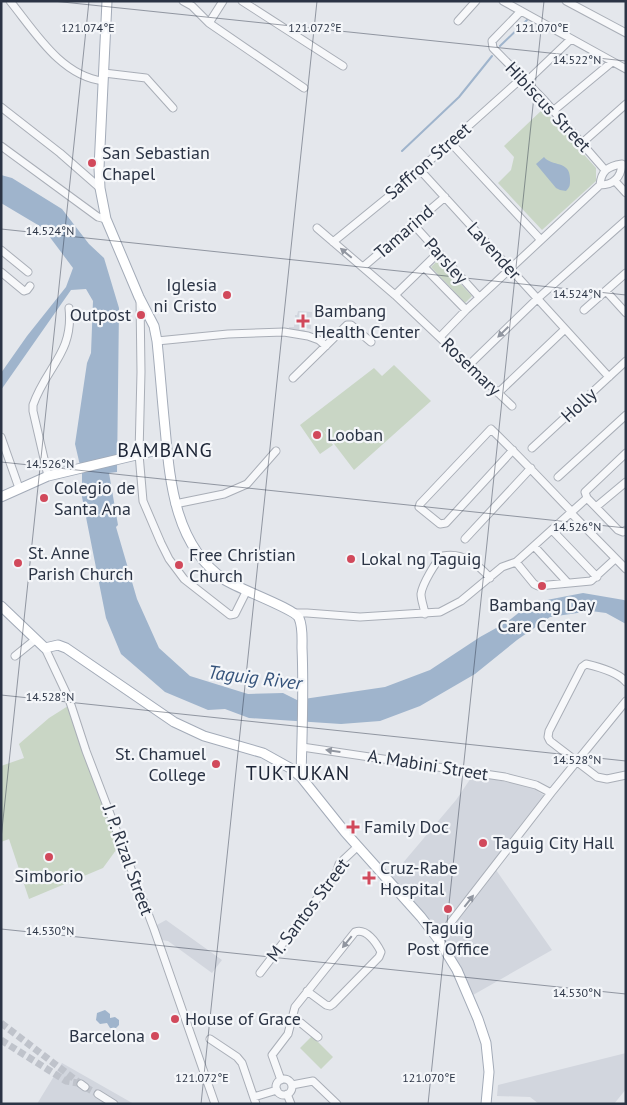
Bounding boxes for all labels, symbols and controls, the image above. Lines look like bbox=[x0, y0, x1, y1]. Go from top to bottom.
text: 121.074°E bbox=[61, 20, 115, 35]
text: 121.072°E bbox=[288, 20, 342, 35]
text: 121.070°E bbox=[515, 20, 569, 35]
text: 14.522°N bbox=[553, 52, 601, 67]
street label: Hibiscus Street bbox=[501, 57, 596, 157]
street label: Saffron Street bbox=[380, 117, 475, 204]
place label: San Sebastian Chapel bbox=[102, 141, 210, 185]
marker: San Sebastian Chapel bbox=[86, 157, 98, 169]
street label: Tamarind bbox=[369, 200, 438, 264]
street label: Lavender bbox=[462, 217, 526, 284]
text: 14.524°N bbox=[26, 223, 74, 238]
street label: Parsley bbox=[420, 233, 474, 289]
one-way arrow bbox=[340, 248, 353, 259]
place label: Iglesia ni Cristo bbox=[153, 273, 217, 317]
text: 14.524°N bbox=[553, 286, 601, 301]
marker: Iglesia ni Cristo bbox=[221, 289, 233, 301]
place label: Bambang Health Center bbox=[314, 299, 420, 343]
place label: Outpost bbox=[70, 303, 131, 326]
marker: Outpost bbox=[135, 309, 147, 321]
marker: Bambang Health Center bbox=[296, 314, 310, 328]
one-way arrow bbox=[497, 326, 509, 338]
street label: Rosemary bbox=[437, 333, 506, 401]
street label: Holly bbox=[556, 382, 602, 427]
place label: Looban bbox=[327, 423, 383, 446]
marker: Looban bbox=[311, 429, 323, 441]
district label: BAMBANG bbox=[117, 437, 213, 463]
text: 14.526°N bbox=[26, 456, 74, 471]
place label: Colegio de Santa Ana bbox=[54, 476, 135, 520]
marker: Colegio de Santa Ana bbox=[38, 492, 50, 504]
text: 14.526°N bbox=[553, 519, 601, 534]
place label: St. Anne Parish Church bbox=[28, 541, 133, 585]
place label: Free Christian Church bbox=[189, 543, 296, 587]
place label: Lokal ng Taguig bbox=[361, 547, 481, 570]
marker: Lokal ng Taguig bbox=[345, 553, 357, 565]
marker: St. Anne Parish Church bbox=[12, 557, 24, 569]
marker: Free Christian Church bbox=[173, 559, 185, 571]
marker: Bambang Day Care Center bbox=[536, 580, 548, 592]
place label: Bambang Day Care Center bbox=[489, 593, 596, 637]
water label: Taguig River bbox=[207, 659, 305, 695]
text: 14.528°N bbox=[26, 689, 74, 704]
place label: St. Chamuel College bbox=[115, 742, 207, 786]
street label: A. Mabini Street bbox=[366, 744, 490, 785]
one-way arrow bbox=[324, 747, 340, 755]
text: 14.528°N bbox=[553, 752, 601, 767]
marker: St. Chamuel College bbox=[210, 758, 222, 770]
district label: TUKTUKAN bbox=[246, 760, 350, 786]
street label: J. P. Rizal Street bbox=[97, 800, 159, 918]
place label: Family Doc bbox=[364, 815, 449, 838]
marker: Family Doc bbox=[346, 820, 360, 834]
place label: Taguig City Hall bbox=[493, 831, 615, 854]
marker: Taguig City Hall bbox=[477, 837, 489, 849]
marker: Simborio bbox=[43, 851, 55, 863]
street label: M. Santos Street bbox=[261, 853, 354, 966]
place label: Cruz-Rabe Hospital bbox=[380, 856, 458, 900]
place label: Simborio bbox=[15, 864, 83, 887]
marker: Cruz-Rabe Hospital bbox=[362, 871, 376, 885]
one-way arrow bbox=[463, 895, 474, 908]
marker: Taguig Post Office bbox=[442, 903, 454, 915]
place label: Taguig Post Office bbox=[407, 916, 489, 960]
text: 14.530°N bbox=[26, 923, 74, 938]
one-way arrow bbox=[342, 935, 353, 948]
text: 14.530°N bbox=[553, 985, 601, 1000]
place label: House of Grace bbox=[185, 1007, 301, 1030]
marker: House of Grace bbox=[169, 1013, 181, 1025]
place label: Barcelona bbox=[69, 1024, 145, 1047]
marker: Barcelona bbox=[149, 1030, 161, 1042]
text: 121.072°E bbox=[175, 1070, 229, 1085]
text: 121.070°E bbox=[402, 1070, 456, 1085]

